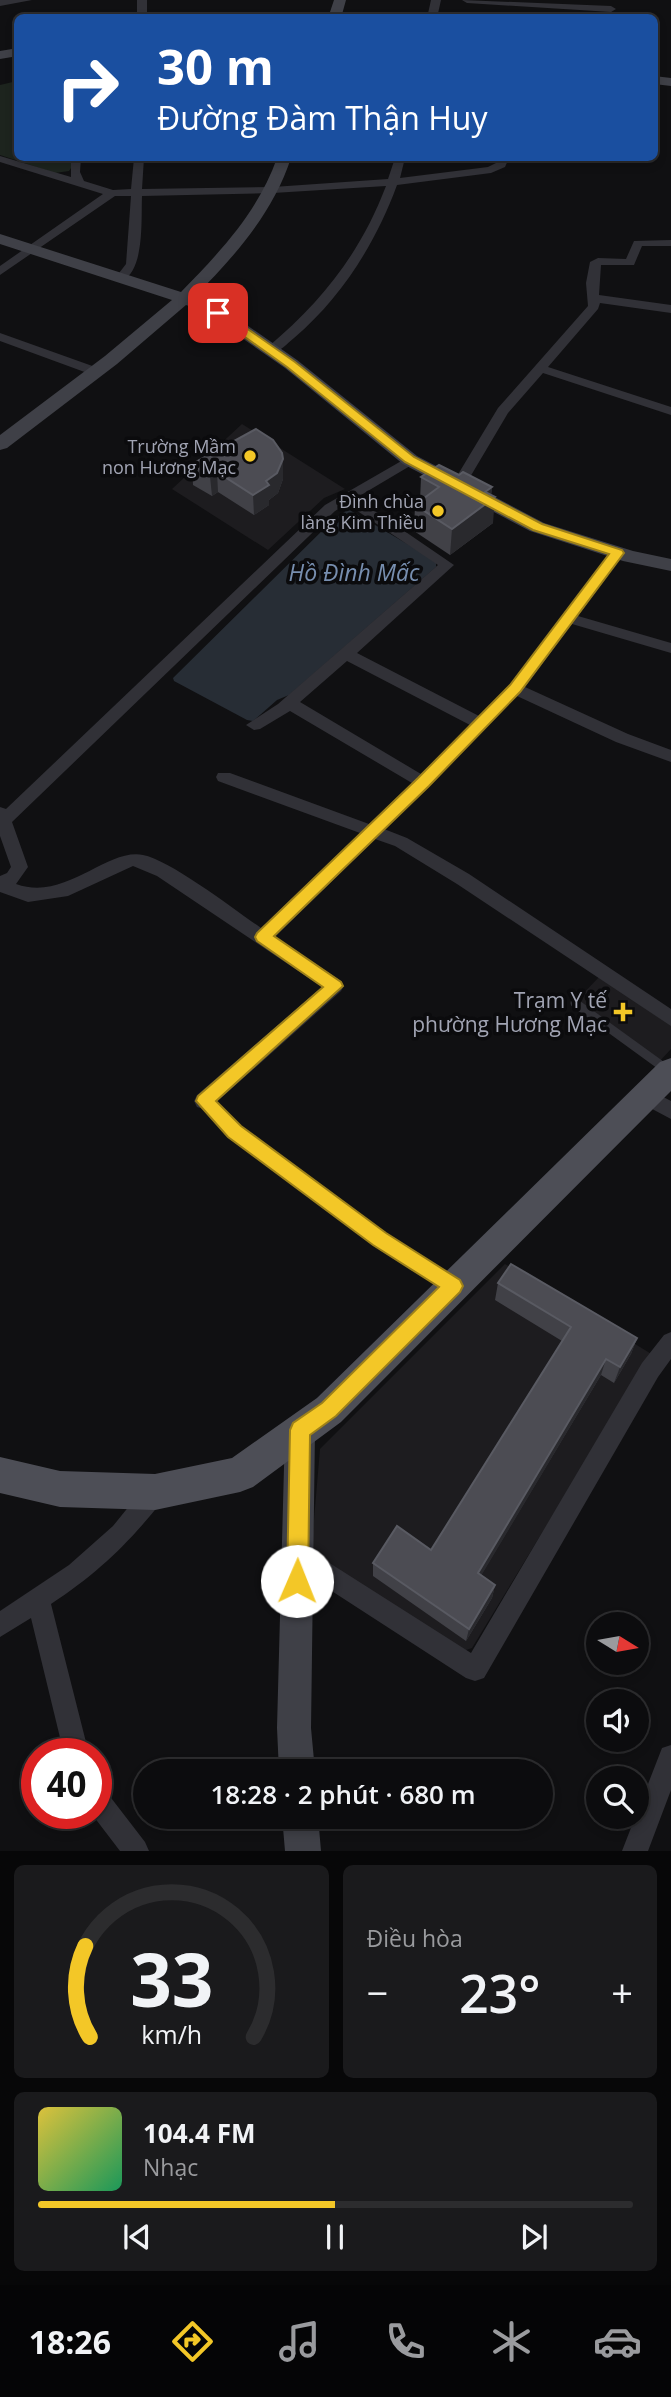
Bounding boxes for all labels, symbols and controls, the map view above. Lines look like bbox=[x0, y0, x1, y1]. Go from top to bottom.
text: 30 m bbox=[157, 33, 274, 99]
icon: right bbox=[42, 42, 133, 133]
text: Đường Đàm Thận Huy bbox=[157, 96, 487, 139]
pin bbox=[188, 283, 248, 343]
icon: arrive bbox=[199, 294, 237, 332]
place label: Trường Mầm non Hương Mạc bbox=[102, 434, 236, 479]
marker: Trường Mầm non Hương Mạc bbox=[242, 448, 258, 464]
place label: Đình chùa làng Kim Thiều bbox=[300, 489, 424, 534]
marker: Đình chùa làng Kim Thiều bbox=[430, 503, 446, 519]
water label: Hồ Đình Mấc bbox=[289, 556, 420, 588]
place label: Trạm Y tế phường Hương Mạc bbox=[412, 986, 607, 1038]
marker: Trạm Y tế phường Hương Mạc bbox=[613, 1002, 633, 1022]
position arrow bbox=[260, 1544, 334, 1618]
north arrow bbox=[586, 1612, 649, 1675]
map controls bbox=[586, 1612, 649, 1829]
button: sound bbox=[586, 1689, 649, 1752]
speed limit sign: 40 bbox=[21, 1738, 112, 1829]
button: search bbox=[586, 1766, 649, 1829]
text: 18:28 · 2 phút · 680 m bbox=[210, 1776, 476, 1812]
text: Điều hòa bbox=[367, 1922, 463, 1954]
text: 33 bbox=[130, 1930, 213, 2029]
text: 23° bbox=[459, 1957, 541, 2028]
text: − bbox=[367, 1966, 388, 2018]
text: + bbox=[611, 1966, 633, 2018]
text: km/h bbox=[141, 2017, 202, 2051]
text: 104.4 FM bbox=[143, 2115, 255, 2151]
text: Nhạc bbox=[143, 2151, 198, 2183]
icon: previous bbox=[118, 2218, 156, 2256]
icon: pause bbox=[316, 2218, 354, 2256]
icon: next bbox=[515, 2218, 553, 2256]
icon: directions bbox=[168, 2317, 217, 2366]
icon: music bbox=[275, 2317, 324, 2366]
icon: phone bbox=[381, 2317, 430, 2366]
icon: climate bbox=[487, 2317, 536, 2366]
icon: car bbox=[593, 2317, 642, 2366]
text: 18:26 bbox=[29, 2320, 111, 2363]

